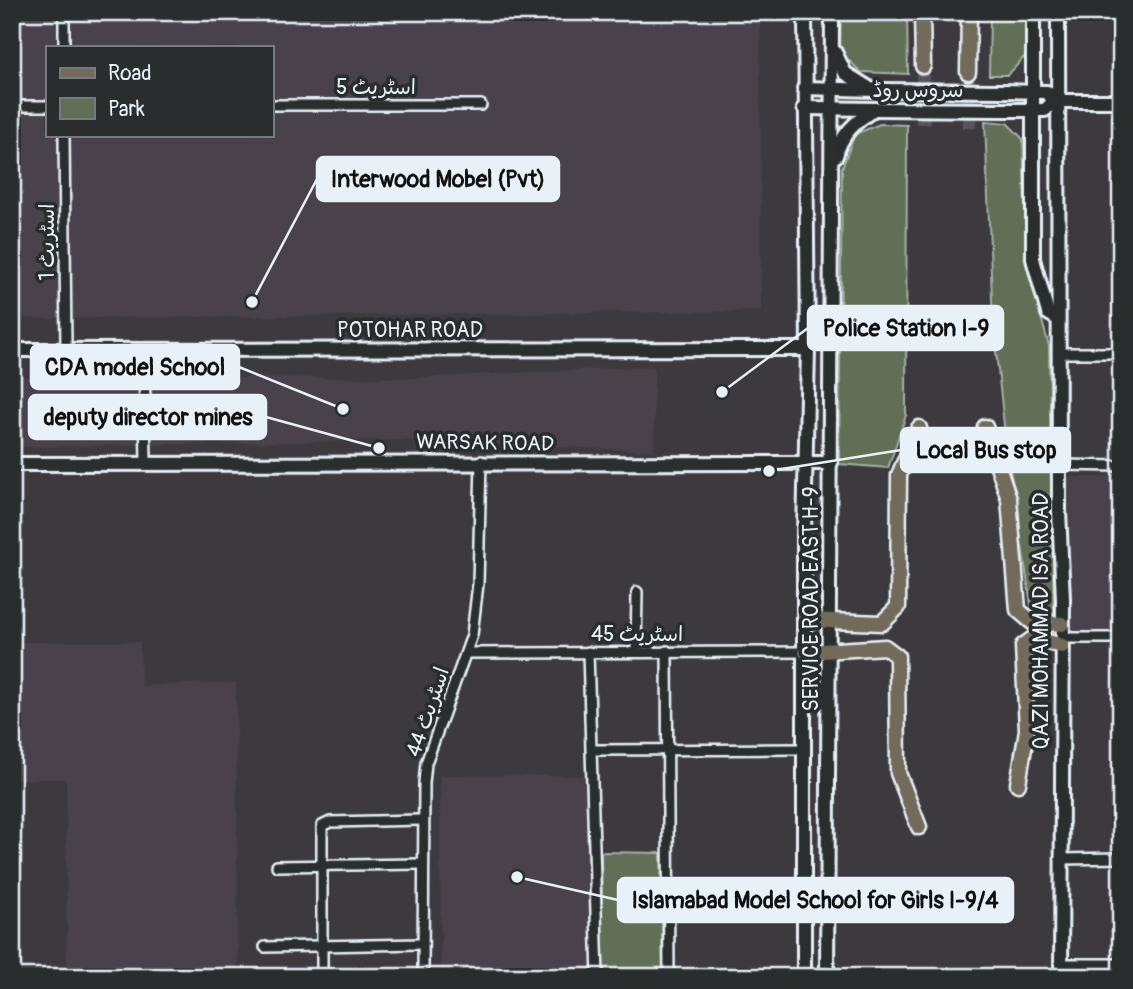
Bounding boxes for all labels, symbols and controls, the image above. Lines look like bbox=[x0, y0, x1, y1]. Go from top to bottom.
legend bbox=[46, 46, 273, 136]
text: Road bbox=[108, 60, 152, 87]
street label: اسٹریٹ 5 bbox=[336, 74, 416, 101]
street label: سروس روڈ bbox=[872, 77, 964, 104]
text: Park bbox=[108, 96, 145, 123]
callout: Interwood Mobel (Pvt) bbox=[317, 157, 559, 201]
text: Interwood Mobel (Pvt) bbox=[331, 165, 545, 194]
street label: اسٹریٹ 1 bbox=[34, 204, 61, 280]
callout: Police Station I-9 bbox=[808, 306, 1003, 350]
text: Police Station I-9 bbox=[823, 314, 990, 343]
street label: POTOHAR ROAD bbox=[337, 317, 483, 344]
callout: CDA model School bbox=[31, 345, 239, 389]
text: CDA model School bbox=[45, 353, 225, 382]
callout: deputy director mines bbox=[29, 395, 266, 439]
text: deputy director mines bbox=[43, 403, 253, 432]
street label: WARSAK ROAD bbox=[416, 428, 554, 458]
callout: Local Bus stop bbox=[901, 428, 1070, 472]
text: Local Bus stop bbox=[915, 436, 1057, 465]
street label: SERVICE ROAD EAST H-9 bbox=[798, 486, 825, 712]
street label: QAZI MOHAMMAD ISA ROAD bbox=[1028, 493, 1055, 749]
street label: اسٹریٹ 45 bbox=[591, 621, 683, 648]
street label: اسٹریٹ 44 bbox=[400, 664, 456, 760]
callout: Islamabad Model School for Girls I-9/4 bbox=[618, 878, 1013, 922]
text: Islamabad Model School for Girls I-9/4 bbox=[631, 886, 999, 915]

